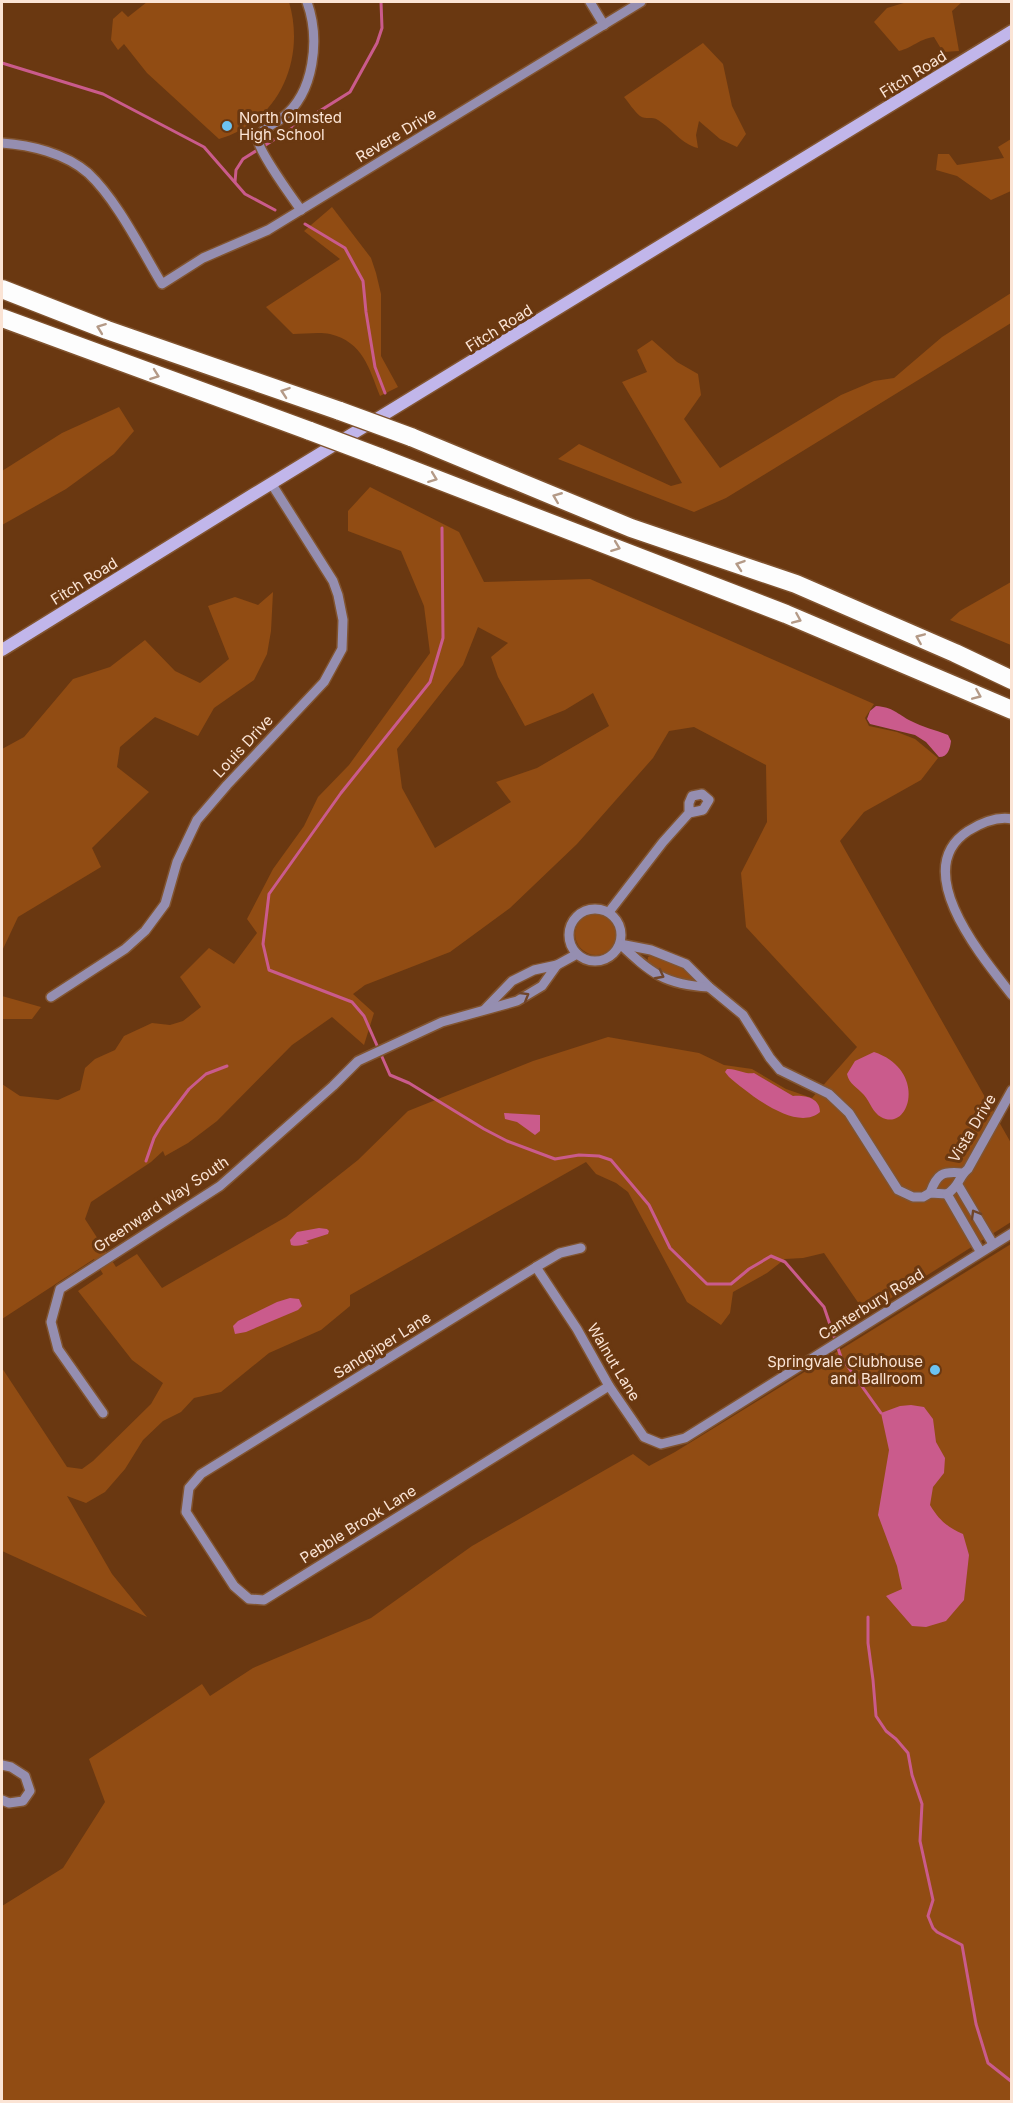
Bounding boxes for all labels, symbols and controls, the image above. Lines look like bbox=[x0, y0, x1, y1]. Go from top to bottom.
street label: Fitch Road bbox=[876, 46, 950, 102]
street label: Revere Drive bbox=[352, 104, 440, 166]
place label: North Olmsted High School bbox=[239, 108, 342, 144]
marker: North Olmsted High School bbox=[220, 119, 234, 133]
street label: Fitch Road bbox=[462, 300, 536, 356]
one-way arrow bbox=[96, 323, 107, 335]
one-way arrow bbox=[149, 368, 160, 381]
one-way arrow bbox=[280, 387, 291, 399]
one-way arrow bbox=[427, 471, 438, 483]
one-way arrow bbox=[552, 492, 563, 504]
one-way arrow bbox=[610, 540, 620, 553]
street label: Fitch Road bbox=[47, 553, 121, 609]
one-way arrow bbox=[735, 560, 746, 572]
one-way arrow bbox=[791, 612, 802, 624]
one-way arrow bbox=[916, 633, 927, 645]
one-way arrow bbox=[970, 688, 981, 700]
street label: Louis Drive bbox=[209, 711, 277, 781]
one-way arrow bbox=[654, 968, 664, 979]
one-way arrow bbox=[519, 991, 529, 1003]
street label: Vista Drive bbox=[944, 1090, 1000, 1166]
street label: Greenward Way South bbox=[90, 1152, 232, 1256]
one-way arrow bbox=[971, 1210, 983, 1220]
street label: Canterbury Road bbox=[815, 1264, 927, 1344]
street label: Sandpiper Lane bbox=[330, 1307, 434, 1383]
street label: Walnut Lane bbox=[583, 1320, 645, 1404]
place label: Springvale Clubhouse and Ballroom bbox=[767, 1352, 923, 1388]
marker: Springvale Clubhouse and Ballroom bbox=[928, 1363, 942, 1377]
street label: Pebble Brook Lane bbox=[296, 1481, 420, 1567]

